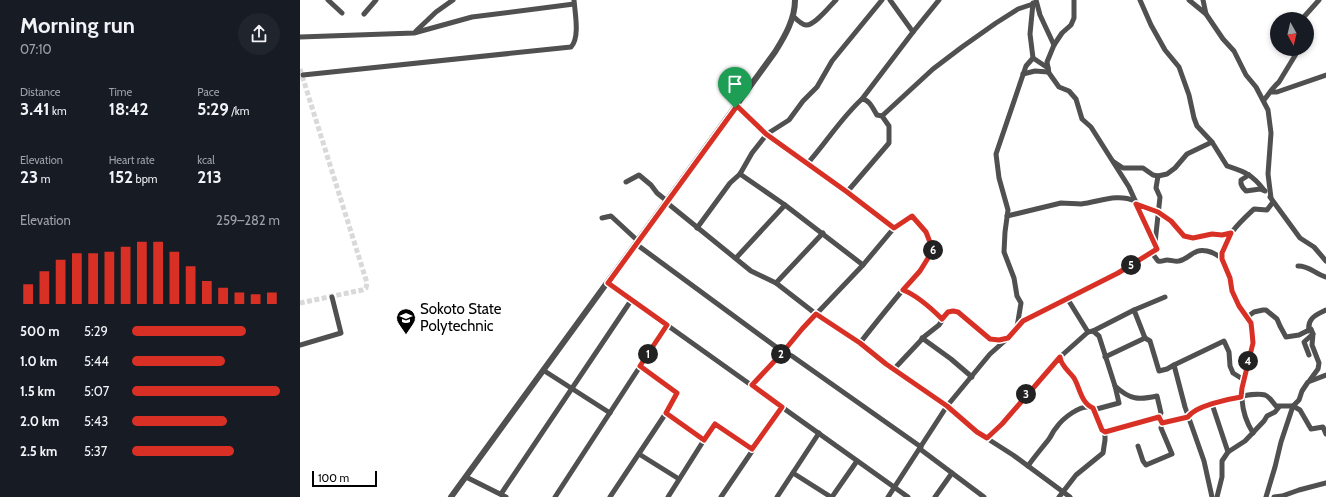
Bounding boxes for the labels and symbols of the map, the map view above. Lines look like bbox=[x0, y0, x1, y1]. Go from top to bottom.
north arrow bbox=[1270, 12, 1314, 56]
pin bbox=[718, 67, 752, 108]
pin: 6 bbox=[923, 240, 943, 260]
pin: 5 bbox=[1121, 255, 1141, 275]
place label: Sokoto State Polytechnic bbox=[420, 300, 502, 335]
school or university icon: Sokoto State Polytechnic bbox=[395, 307, 417, 335]
pin: 1 bbox=[638, 344, 658, 364]
pin: 2 bbox=[771, 344, 791, 364]
pin: 4 bbox=[1238, 351, 1258, 371]
pin: 3 bbox=[1016, 384, 1036, 404]
scale bar bbox=[312, 469, 377, 488]

